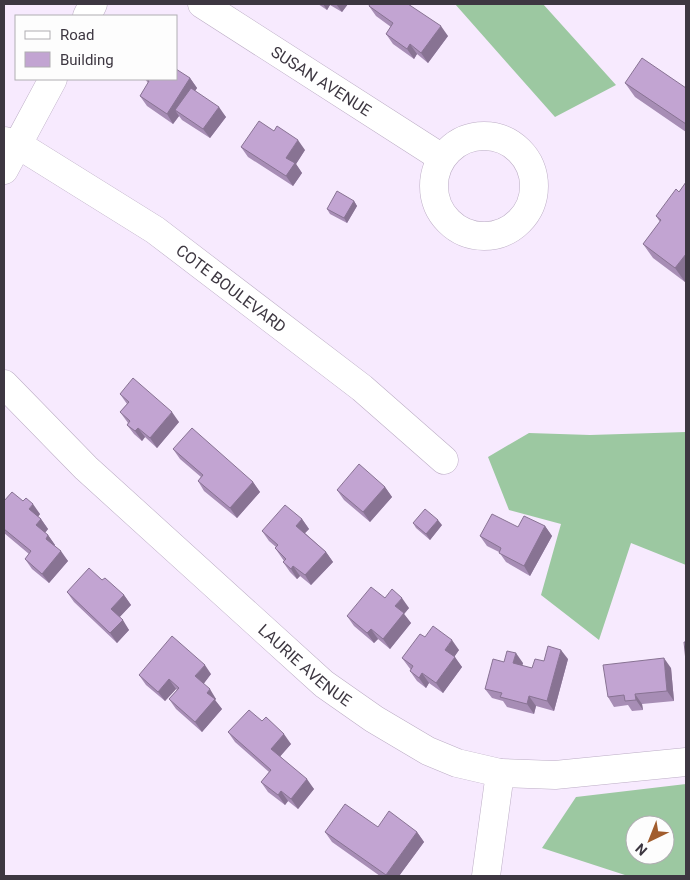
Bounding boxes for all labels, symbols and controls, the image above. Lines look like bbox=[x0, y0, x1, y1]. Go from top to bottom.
legend bbox=[15, 15, 178, 80]
text: Road bbox=[60, 26, 94, 44]
street label: SUSAN AVENUE bbox=[268, 42, 375, 120]
text: Building bbox=[60, 51, 114, 69]
street label: COTE BOULEVARD bbox=[172, 241, 290, 337]
street label: LAURIE AVENUE bbox=[254, 620, 355, 710]
north arrow bbox=[625, 815, 675, 865]
text: N bbox=[632, 840, 650, 859]

